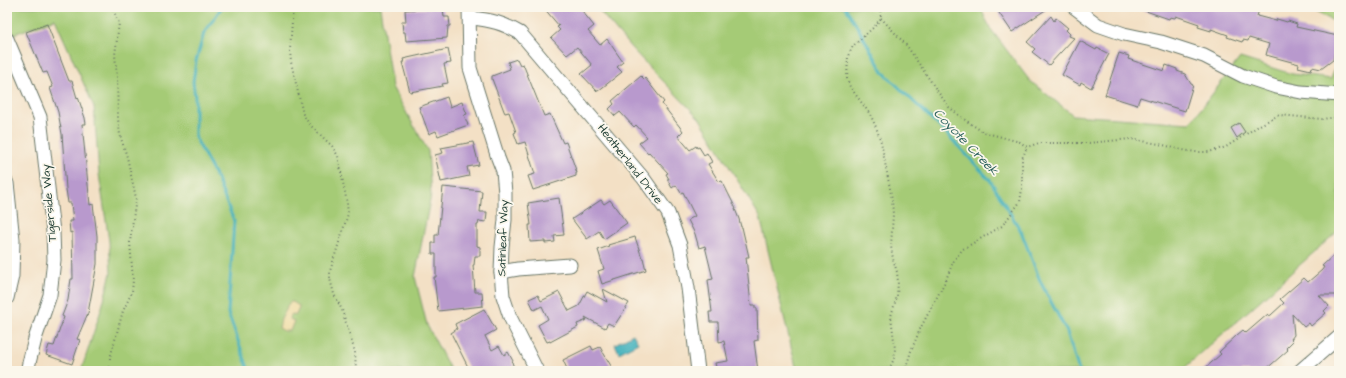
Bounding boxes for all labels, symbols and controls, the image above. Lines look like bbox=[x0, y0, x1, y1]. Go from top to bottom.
water label: Coyote Creek bbox=[929, 104, 1003, 181]
street label: Heatherland Drive bbox=[593, 120, 667, 208]
street label: Tigerside Way bbox=[37, 163, 62, 243]
street label: Satinleaf Way bbox=[493, 199, 514, 277]

